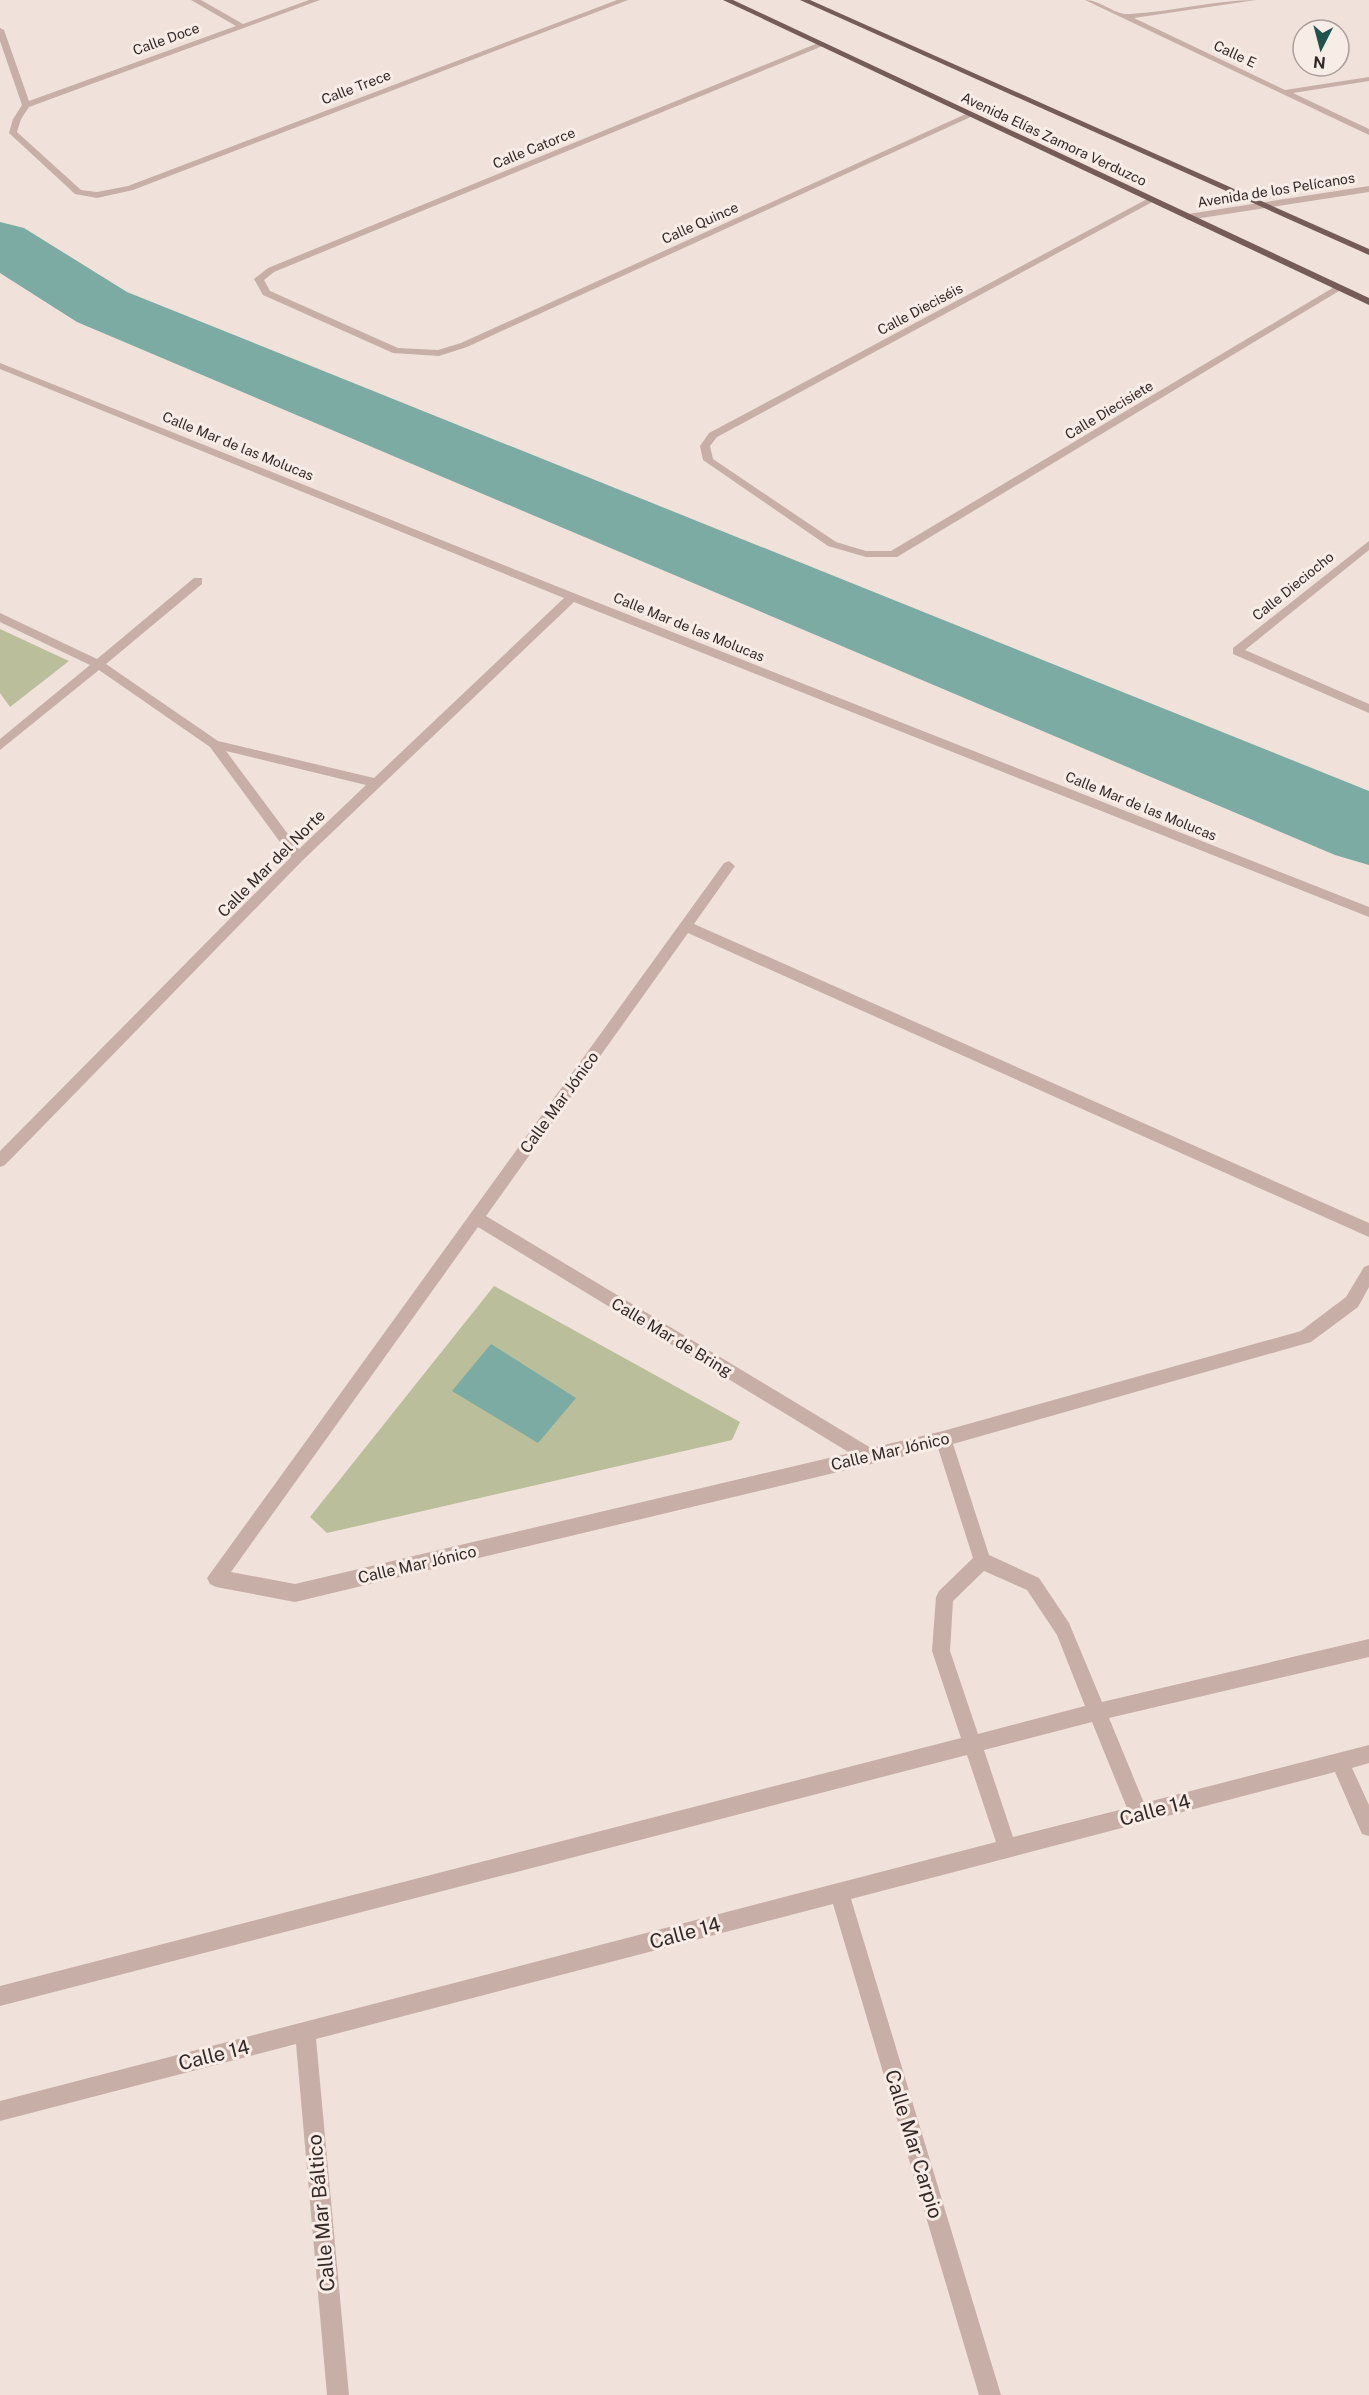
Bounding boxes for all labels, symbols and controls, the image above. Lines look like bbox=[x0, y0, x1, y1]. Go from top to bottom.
north arrow bbox=[1291, 18, 1351, 78]
street label: Calle Doce bbox=[131, 20, 201, 58]
street label: Calle E bbox=[1211, 37, 1259, 71]
text: N bbox=[1312, 52, 1327, 73]
street label: Calle Trece bbox=[319, 66, 393, 108]
street label: Avenida Elías Zamora Verduzco bbox=[959, 89, 1149, 189]
street label: Calle Catorce bbox=[490, 124, 578, 172]
street label: Avenida de los Pelícanos bbox=[1196, 170, 1356, 210]
street label: Calle Quince bbox=[659, 199, 741, 247]
street label: Calle Dieciséis bbox=[875, 280, 965, 338]
street label: Calle Diecisiete bbox=[1062, 377, 1156, 443]
street label: Calle Mar de las Molucas bbox=[160, 408, 316, 484]
street label: Calle Dieciocho bbox=[1249, 548, 1337, 624]
street label: Calle Mar de las Molucas bbox=[611, 589, 767, 665]
street label: Calle Mar de las Molucas bbox=[1063, 768, 1219, 844]
street label: Calle Mar del Norte bbox=[214, 806, 329, 921]
street label: Calle Mar Jónico bbox=[516, 1048, 603, 1157]
street label: Calle Mar de Bring bbox=[608, 1294, 735, 1381]
street label: Calle Mar Jónico bbox=[829, 1429, 951, 1474]
street label: Calle Mar Jónico bbox=[356, 1542, 478, 1587]
street label: Calle 14 bbox=[1117, 1789, 1193, 1831]
street label: Calle 14 bbox=[647, 1912, 723, 1954]
street label: Calle 14 bbox=[176, 2035, 252, 2075]
street label: Calle Mar Carpio bbox=[880, 2067, 948, 2221]
street label: Calle Mar Báltico bbox=[302, 2133, 340, 2293]

